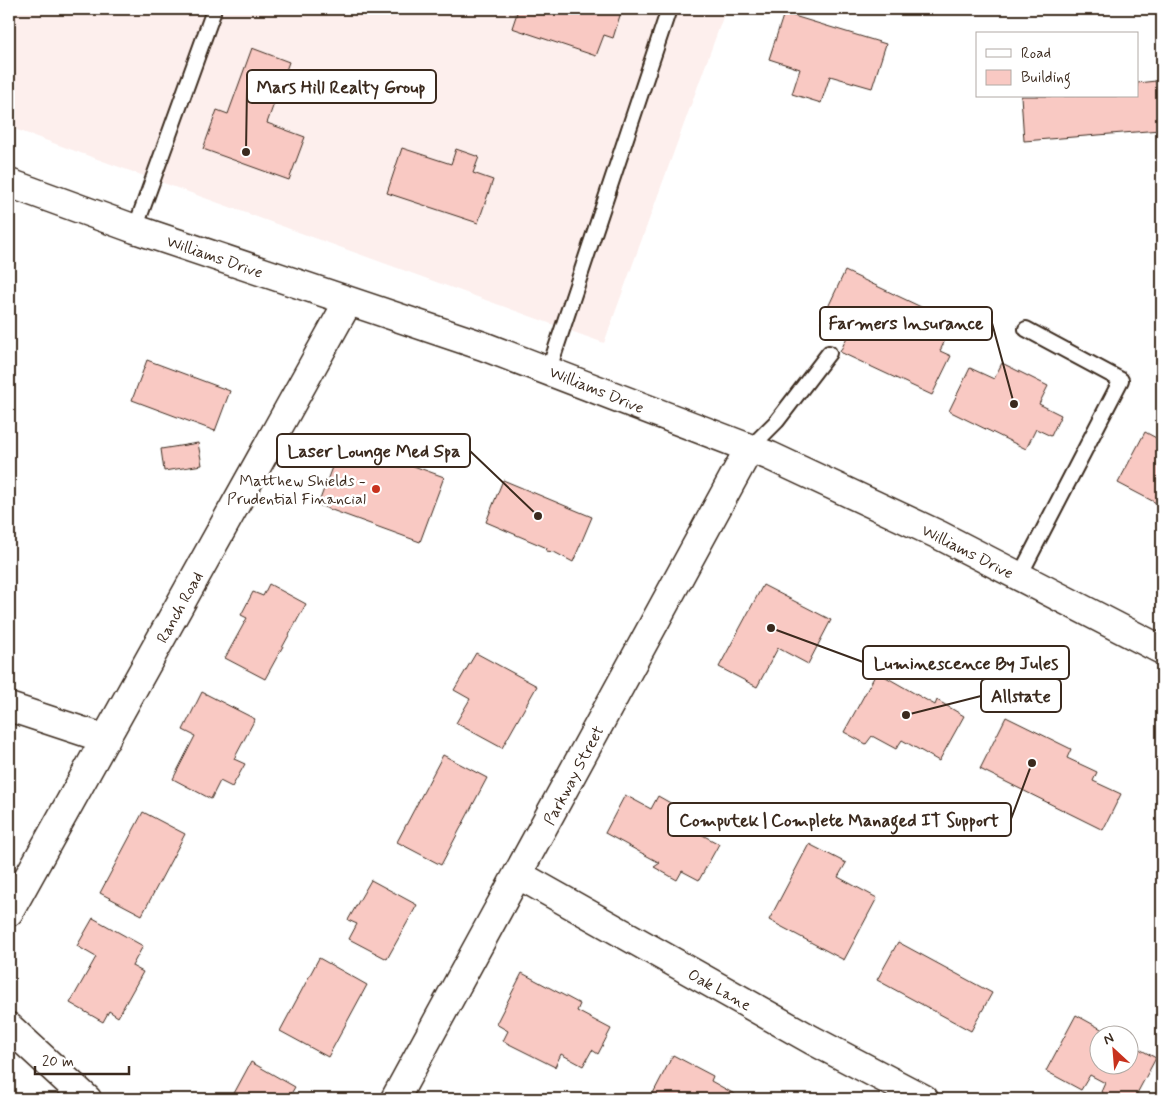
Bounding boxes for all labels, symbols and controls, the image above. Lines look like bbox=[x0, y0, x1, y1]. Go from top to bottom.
legend bbox=[976, 32, 1138, 98]
text: Road bbox=[1021, 44, 1051, 64]
text: Building bbox=[1021, 68, 1071, 89]
callout: Mars Hill Realty Group bbox=[247, 70, 436, 103]
text: Mars Hill Realty Group bbox=[256, 76, 426, 100]
street label: Williams Drive bbox=[164, 231, 265, 284]
callout: Farmers Insurance bbox=[820, 307, 992, 340]
text: Farmers Insurance bbox=[829, 312, 984, 336]
street label: Williams Drive bbox=[546, 362, 647, 419]
callout: Laser Lounge Med Spa bbox=[277, 434, 470, 467]
text: Laser Lounge Med Spa bbox=[288, 440, 460, 466]
place label: Matthew Shields - Prudential Financial bbox=[227, 471, 366, 510]
marker: Matthew Shields - Prudential Financial bbox=[370, 483, 382, 495]
street label: Williams Drive bbox=[918, 520, 1017, 584]
street label: Ranch Road bbox=[152, 568, 209, 647]
callout: Luminescence By Jules bbox=[863, 646, 1069, 679]
text: Luminescence By Jules bbox=[874, 652, 1058, 676]
callout: Allstate bbox=[981, 679, 1061, 712]
text: Allstate bbox=[991, 685, 1051, 709]
street label: Parkway Street bbox=[539, 722, 610, 829]
callout: Computek | Complete Managed IT Support bbox=[668, 803, 1011, 836]
text: Computek | Complete Managed IT Support bbox=[679, 809, 999, 835]
street label: Oak Lane bbox=[684, 964, 755, 1016]
north arrow bbox=[1088, 1026, 1138, 1076]
text: N bbox=[1101, 1029, 1117, 1049]
scale bar bbox=[35, 1043, 129, 1075]
text: 20 m bbox=[42, 1052, 74, 1072]

